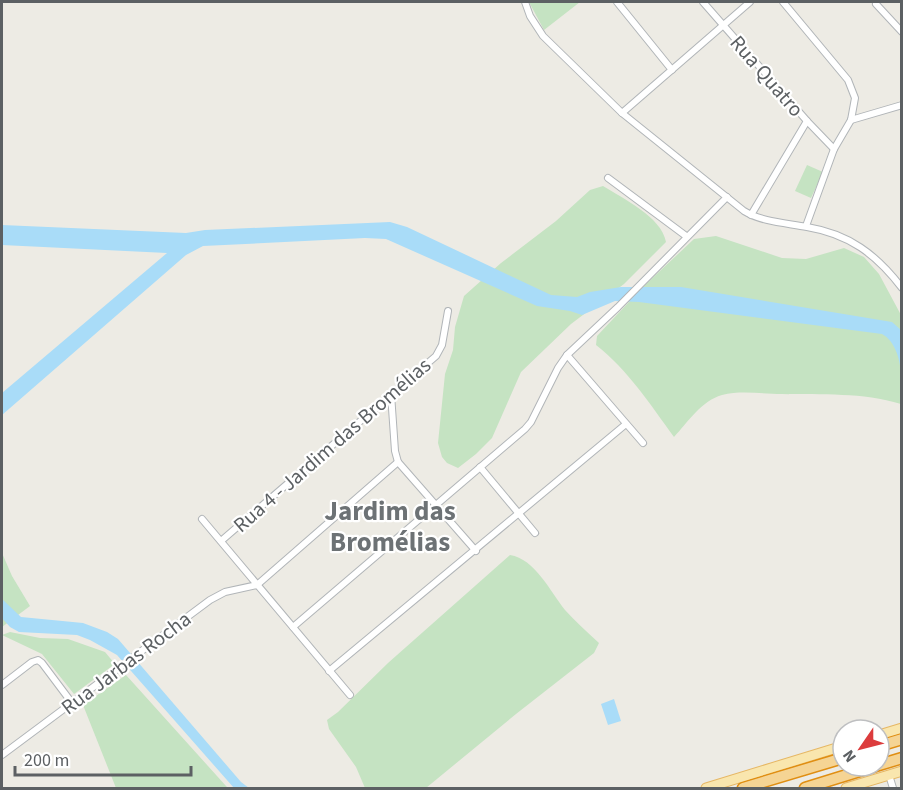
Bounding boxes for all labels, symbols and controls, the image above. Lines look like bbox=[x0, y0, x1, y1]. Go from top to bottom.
street label: Rua Quatro bbox=[723, 29, 811, 123]
street label: Rua 4 - Jardim das Bromélias bbox=[228, 352, 436, 538]
district label: Jardim das Bromélias bbox=[324, 495, 456, 558]
street label: Rua Jarbas Rocha bbox=[55, 604, 197, 722]
north arrow bbox=[831, 718, 891, 778]
scale bar bbox=[15, 739, 190, 777]
text: N bbox=[837, 745, 862, 767]
text: 200 m bbox=[24, 748, 69, 773]

